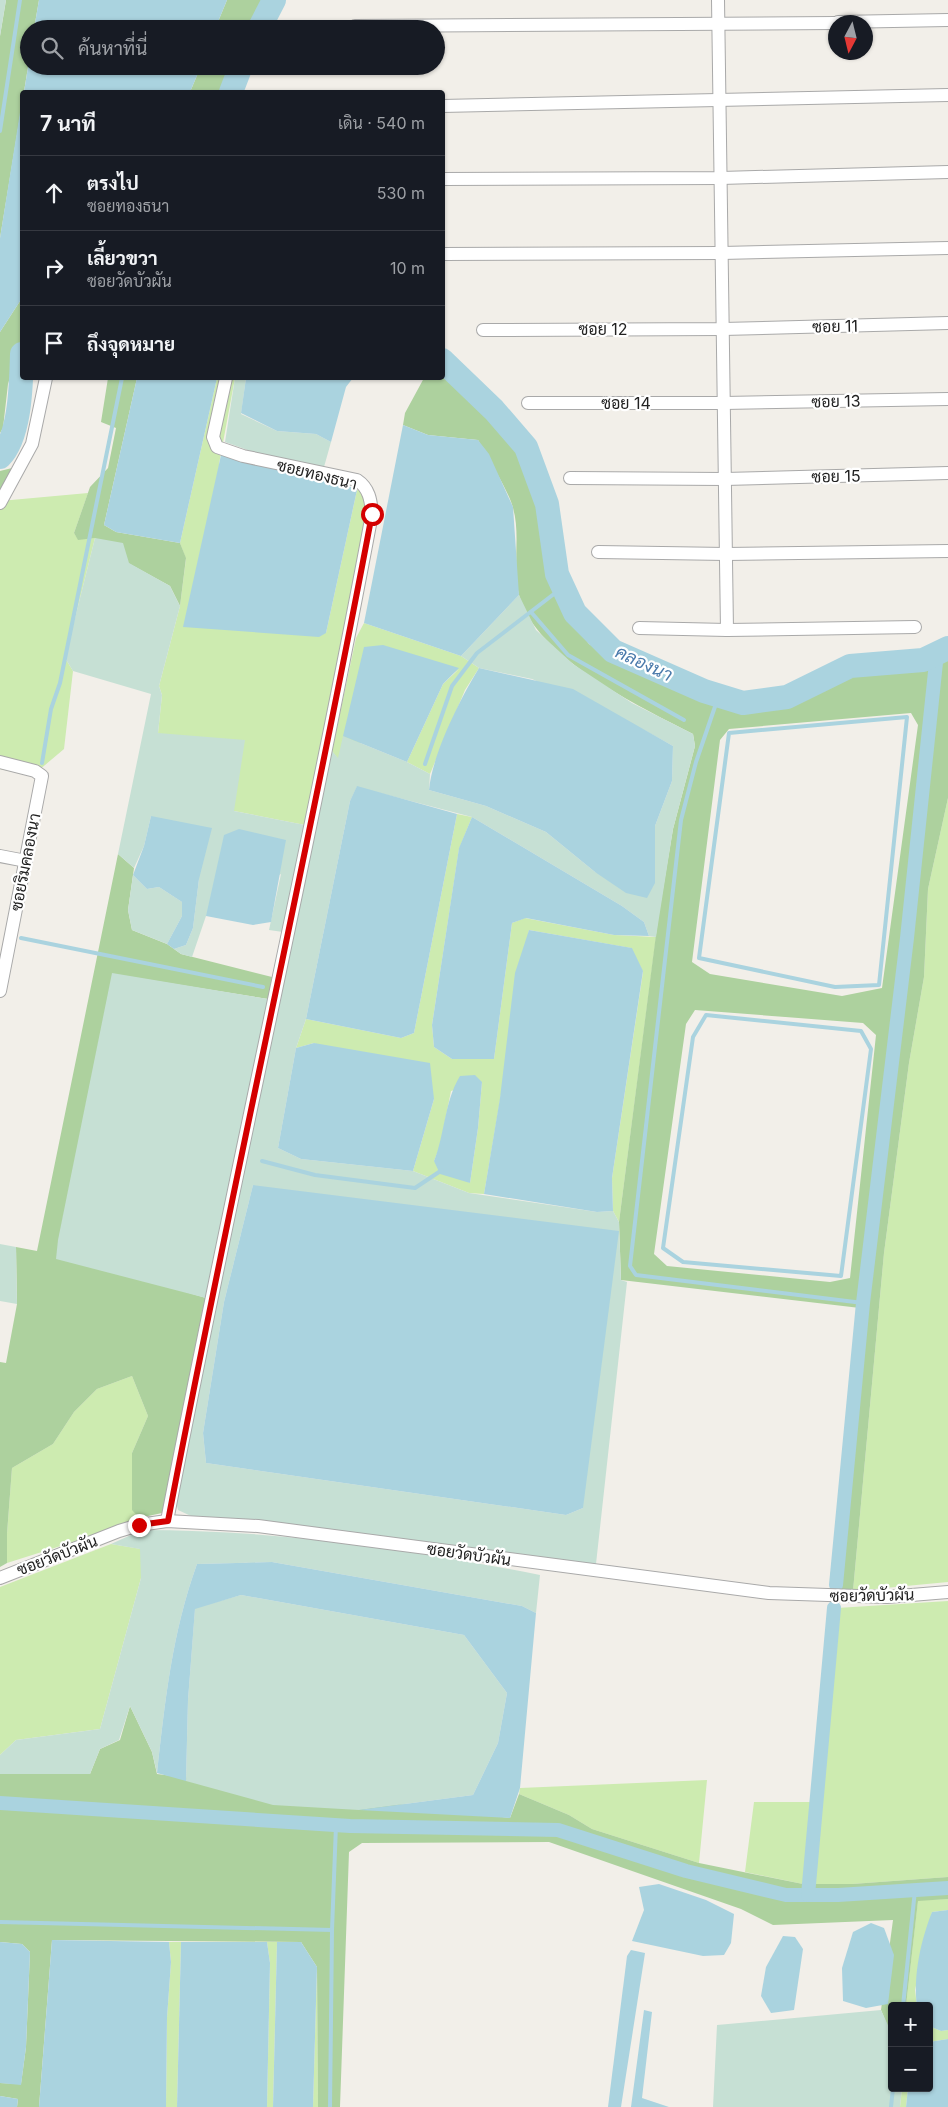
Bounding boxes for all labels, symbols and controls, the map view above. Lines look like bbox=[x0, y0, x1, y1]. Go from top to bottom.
north arrow bbox=[828, 15, 873, 60]
search box bbox=[20, 20, 445, 75]
icon: search bbox=[38, 34, 66, 62]
text: ค้นหาที่นี่ bbox=[78, 37, 147, 60]
text: 7 นาที bbox=[40, 111, 96, 136]
text: เดิน · 540 m bbox=[338, 113, 425, 133]
text: ตรงไป bbox=[87, 172, 139, 195]
icon: ahead bbox=[40, 179, 68, 207]
text: 530 m bbox=[377, 183, 425, 203]
text: ซอยทองธนา bbox=[87, 196, 169, 216]
text: เลี้ยวขวา bbox=[87, 247, 158, 270]
icon: right bbox=[40, 254, 68, 282]
text: 10 m bbox=[390, 258, 425, 278]
text: ซอยวัดบัวผัน bbox=[87, 271, 172, 291]
street label: ซอย 11 bbox=[812, 316, 858, 336]
street label: ซอย 12 bbox=[578, 319, 628, 339]
icon: arrive bbox=[40, 329, 68, 357]
text: ถึงจุดหมาย bbox=[87, 333, 175, 356]
street label: ซอย 13 bbox=[811, 391, 861, 411]
street label: ซอย 14 bbox=[601, 393, 651, 413]
street label: ซอยทองธนา bbox=[275, 454, 359, 494]
street label: ซอย 15 bbox=[811, 466, 861, 486]
route start bbox=[361, 503, 384, 526]
water label: คลองนา bbox=[612, 641, 676, 685]
street label: ซอยริมคลองนา bbox=[6, 811, 44, 913]
route end bbox=[128, 1514, 151, 1537]
street label: ซอยวัดบัวผัน bbox=[14, 1530, 100, 1580]
street label: ซอยวัดบัวผัน bbox=[426, 1538, 512, 1570]
street label: ซอยวัดบัวผัน bbox=[829, 1584, 915, 1606]
map controls bbox=[888, 2002, 933, 2092]
button: + bbox=[888, 2002, 933, 2047]
button: − bbox=[888, 2047, 933, 2092]

